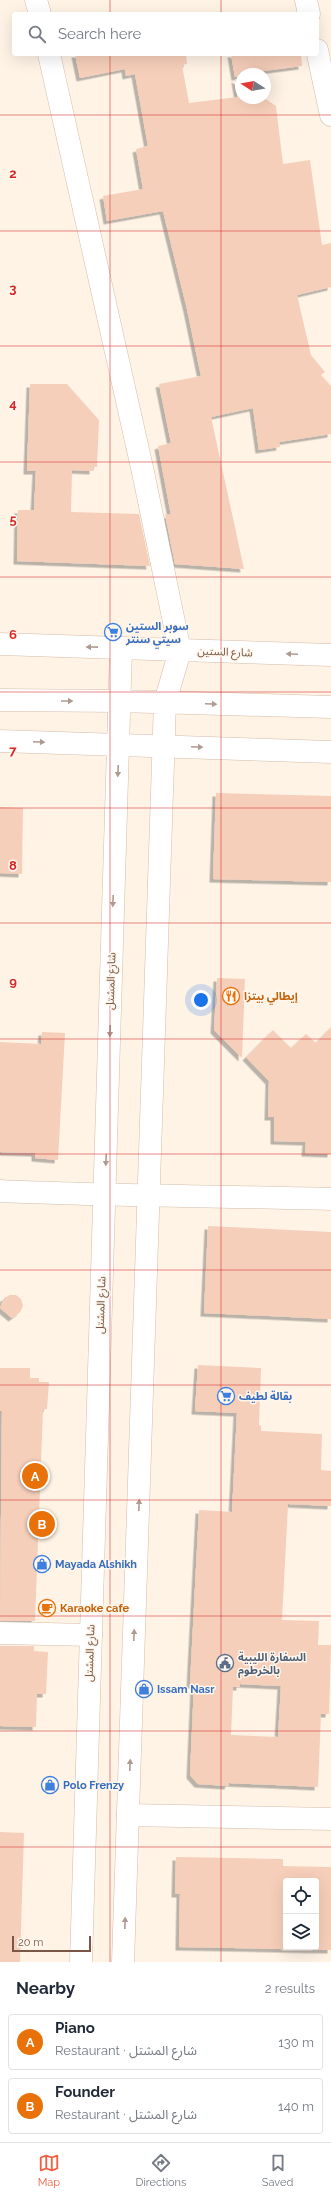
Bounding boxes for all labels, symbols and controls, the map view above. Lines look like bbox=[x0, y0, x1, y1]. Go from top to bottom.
search box bbox=[12, 12, 319, 56]
icon: search bbox=[26, 23, 48, 45]
text: Search here bbox=[58, 25, 141, 43]
north arrow bbox=[235, 68, 271, 104]
text: 2 bbox=[9, 166, 17, 181]
text: 3 bbox=[9, 281, 17, 296]
text: 4 bbox=[9, 396, 17, 411]
text: 5 bbox=[9, 512, 17, 527]
place label: سوبر الستين سيتي سنتر bbox=[125, 620, 189, 648]
supermarket icon: سوبر الستين سيتي سنتر bbox=[103, 622, 123, 642]
text: 6 bbox=[9, 627, 17, 642]
one-way arrow bbox=[85, 644, 98, 650]
street label: شارع الستين bbox=[197, 645, 253, 660]
one-way arrow bbox=[285, 651, 298, 657]
one-way arrow bbox=[61, 698, 74, 704]
one-way arrow bbox=[205, 700, 217, 707]
one-way arrow bbox=[33, 739, 46, 745]
text: 7 bbox=[9, 743, 17, 758]
one-way arrow bbox=[191, 744, 204, 750]
one-way arrow bbox=[114, 765, 121, 777]
text: 8 bbox=[9, 858, 17, 873]
one-way arrow bbox=[110, 895, 117, 907]
street label: شارع المشتل bbox=[103, 952, 120, 1010]
text: 9 bbox=[9, 974, 17, 989]
restaurant icon: إيطالي بيتزا bbox=[221, 986, 241, 1006]
your location bbox=[191, 990, 211, 1010]
place label: إيطالي بيتزا bbox=[244, 990, 298, 1005]
one-way arrow bbox=[106, 1025, 113, 1037]
one-way arrow bbox=[102, 1154, 109, 1166]
street label: شارع المشتل bbox=[93, 1276, 110, 1334]
supermarket icon: بقالة لطيف bbox=[216, 1386, 236, 1406]
place label: بقالة لطيف bbox=[239, 1390, 292, 1403]
pin: A bbox=[22, 1461, 48, 1491]
one-way arrow bbox=[135, 1499, 142, 1511]
pin: B bbox=[29, 1509, 55, 1539]
shop icon: Mayada Alshikh bbox=[32, 1554, 52, 1574]
place label: Mayada Alshikh bbox=[55, 1558, 137, 1571]
cafe icon: Karaoke cafe bbox=[37, 1598, 57, 1618]
place label: Karaoke cafe bbox=[60, 1602, 129, 1615]
street label: شارع المشتل bbox=[82, 1624, 99, 1682]
one-way arrow bbox=[131, 1628, 137, 1641]
place label: السفارة الليبية بالخرطوم bbox=[238, 1651, 306, 1679]
public building icon: السفارة الليبية بالخرطوم bbox=[215, 1653, 235, 1673]
shop icon: Issam Nasr bbox=[134, 1679, 154, 1699]
place label: Issam Nasr bbox=[157, 1683, 215, 1696]
one-way arrow bbox=[127, 1758, 133, 1771]
shop icon: Polo Frenzy bbox=[40, 1775, 60, 1795]
place label: Polo Frenzy bbox=[63, 1779, 124, 1792]
map controls bbox=[283, 1878, 319, 1950]
button: locate bbox=[283, 1878, 319, 1914]
button: layers bbox=[283, 1914, 319, 1950]
one-way arrow bbox=[121, 1917, 128, 1929]
scale bar bbox=[12, 1934, 91, 1953]
text: 20 m bbox=[18, 1936, 43, 1949]
text: Nearby bbox=[16, 1978, 75, 1998]
text: 2 results bbox=[265, 1981, 315, 1996]
text: Piano bbox=[55, 2019, 95, 2037]
text: A bbox=[26, 2035, 34, 2050]
text: 130 m bbox=[278, 2035, 314, 2050]
text: Restaurant · شارع المشتل bbox=[55, 2043, 197, 2058]
text: Founder bbox=[55, 2083, 115, 2101]
text: B bbox=[26, 2099, 34, 2114]
text: 140 m bbox=[278, 2099, 314, 2114]
text: Restaurant · شارع المشتل bbox=[55, 2107, 197, 2122]
tab: Map bbox=[38, 2152, 60, 2189]
tab: Directions bbox=[136, 2152, 186, 2189]
tab: Saved bbox=[262, 2152, 293, 2189]

